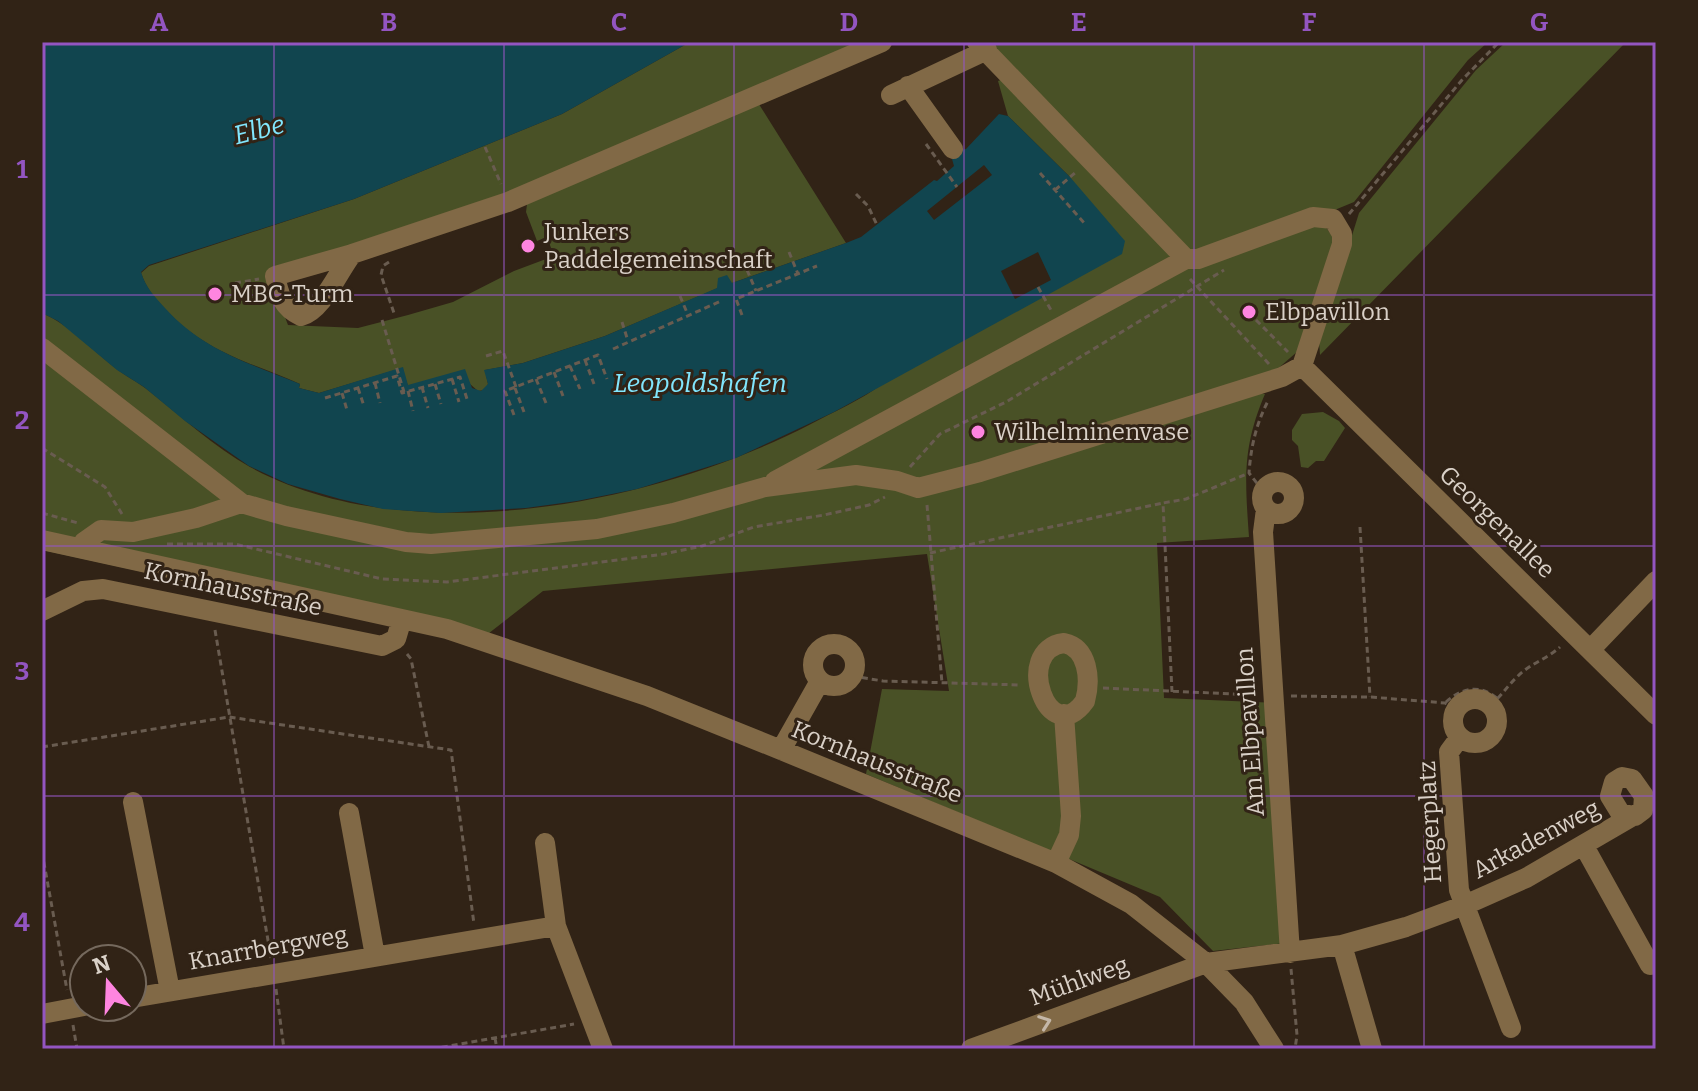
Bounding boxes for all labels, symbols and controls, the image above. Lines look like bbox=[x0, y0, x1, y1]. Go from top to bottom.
text: A bbox=[150, 7, 169, 38]
text: B bbox=[381, 7, 397, 38]
text: C bbox=[611, 7, 627, 38]
text: D bbox=[840, 7, 858, 38]
text: E bbox=[1071, 7, 1087, 38]
text: F bbox=[1302, 7, 1317, 38]
text: G bbox=[1530, 7, 1549, 38]
water label: Elbe bbox=[230, 109, 288, 151]
text: 1 bbox=[16, 154, 28, 185]
place label: Junkers Paddelgemeinschaft bbox=[543, 218, 773, 274]
marker: Junkers Paddelgemeinschaft bbox=[519, 237, 537, 255]
place label: MBC-Turm bbox=[231, 280, 353, 308]
marker: MBC-Turm bbox=[206, 285, 224, 303]
place label: Elbpavillon bbox=[1265, 298, 1390, 326]
marker: Elbpavillon bbox=[1240, 303, 1258, 321]
water label: Leopoldshafen bbox=[613, 368, 787, 399]
text: 2 bbox=[15, 405, 29, 436]
place label: Wilhelminenvase bbox=[994, 418, 1189, 446]
marker: Wilhelminenvase bbox=[969, 423, 987, 441]
street label: Georgenallee bbox=[1434, 460, 1560, 584]
street label: Kornhausstraße bbox=[141, 556, 325, 622]
street label: Am Elbpavillon bbox=[1230, 647, 1270, 817]
text: 3 bbox=[15, 656, 29, 687]
street label: Kornhausstraße bbox=[788, 715, 966, 809]
street label: Hegerplatz bbox=[1413, 760, 1447, 884]
street label: Arkadenweg bbox=[1468, 794, 1604, 884]
text: 4 bbox=[14, 907, 30, 938]
street label: Knarrbergweg bbox=[186, 920, 350, 976]
north arrow bbox=[68, 943, 148, 1023]
text: N bbox=[89, 949, 114, 980]
street label: Mühlweg bbox=[1026, 950, 1132, 1012]
one-way arrow bbox=[1037, 1015, 1051, 1032]

